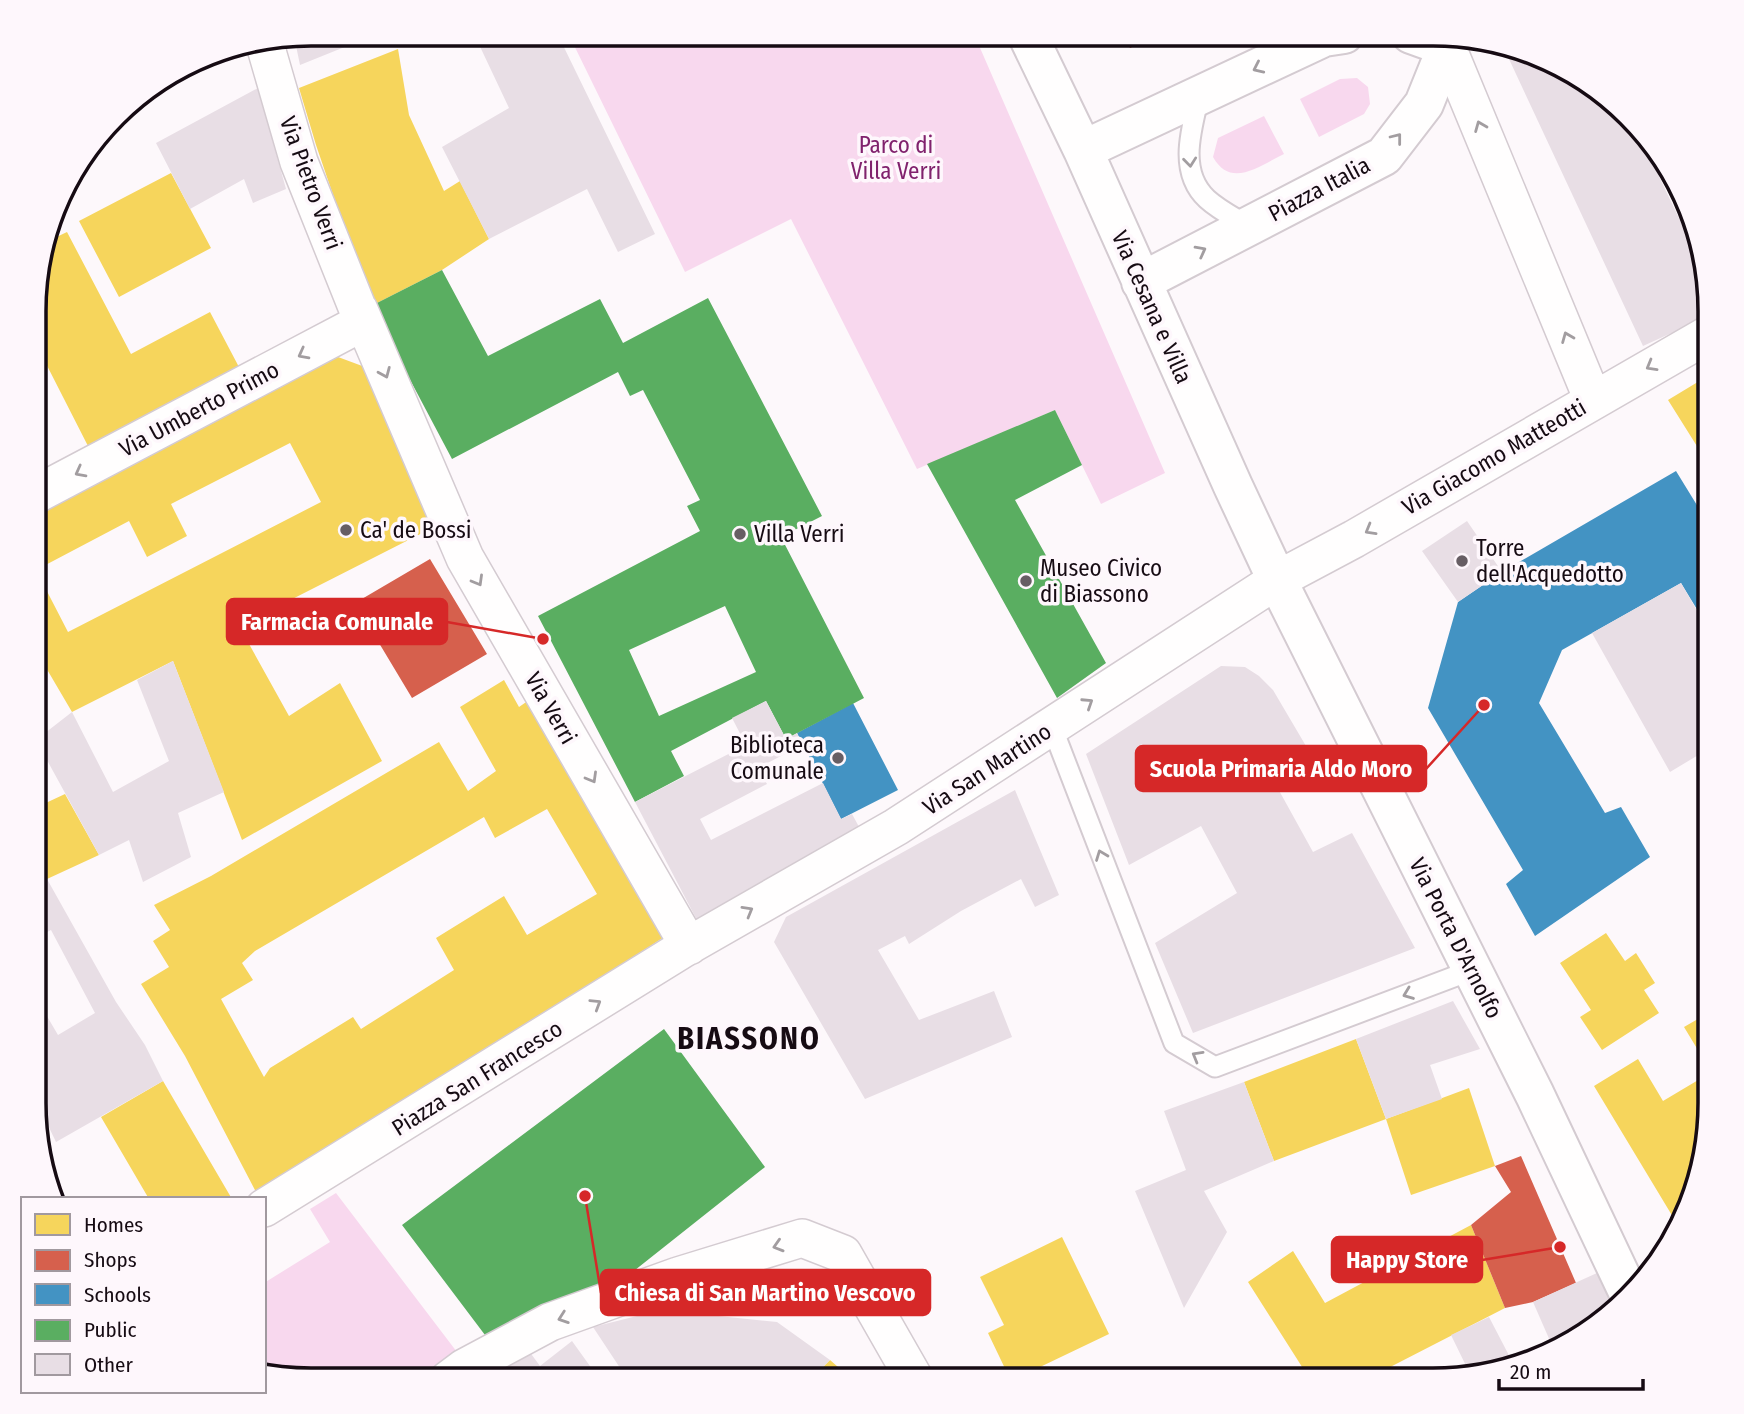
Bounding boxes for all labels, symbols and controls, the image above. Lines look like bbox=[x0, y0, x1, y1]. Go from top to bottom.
one-way arrow bbox=[1253, 60, 1265, 74]
street label: Via Pietro Verri bbox=[274, 112, 348, 254]
one-way arrow bbox=[1474, 121, 1488, 134]
park label: Parco di Villa Verri bbox=[851, 131, 941, 185]
one-way arrow bbox=[1389, 134, 1402, 146]
street label: Piazza Italia bbox=[1263, 151, 1375, 227]
one-way arrow bbox=[1182, 157, 1197, 168]
street label: Via Cesana e Villa bbox=[1106, 226, 1198, 388]
one-way arrow bbox=[1194, 245, 1206, 259]
one-way arrow bbox=[1561, 331, 1575, 344]
one-way arrow bbox=[298, 346, 310, 359]
street label: Via Umberto Primo bbox=[114, 355, 284, 463]
one-way arrow bbox=[1646, 358, 1659, 371]
one-way arrow bbox=[377, 366, 391, 378]
street label: Via Giacomo Matteotti bbox=[1397, 393, 1591, 521]
one-way arrow bbox=[75, 463, 87, 477]
place label: Ca' de Bossi bbox=[360, 516, 472, 544]
place label: Villa Verri bbox=[754, 520, 845, 548]
one-way arrow bbox=[1364, 521, 1377, 534]
marker: Ca' de Bossi bbox=[338, 522, 354, 538]
marker: Villa Verri bbox=[732, 526, 748, 542]
place label: Torre dell'Acquedotto bbox=[1476, 534, 1624, 588]
marker: Torre dell'Acquedotto bbox=[1454, 553, 1470, 569]
place label: Museo Civico di Biassono bbox=[1040, 554, 1162, 608]
one-way arrow bbox=[470, 573, 483, 586]
marker: Museo Civico di Biassono bbox=[1018, 573, 1034, 589]
callout: Farmacia Comunale bbox=[227, 599, 447, 644]
text: Farmacia Comunale bbox=[241, 608, 433, 636]
street label: Via Verri bbox=[519, 667, 583, 749]
one-way arrow bbox=[1080, 699, 1093, 711]
street label: Via San Martino bbox=[917, 717, 1057, 821]
place label: Biblioteca Comunale bbox=[730, 731, 824, 785]
callout: Scuola Primaria Aldo Moro bbox=[1136, 746, 1426, 791]
marker: Biblioteca Comunale bbox=[830, 750, 846, 766]
text: Scuola Primaria Aldo Moro bbox=[1150, 755, 1412, 783]
one-way arrow bbox=[584, 770, 597, 783]
one-way arrow bbox=[1096, 850, 1110, 862]
street label: Via Porta D'Arnolfo bbox=[1404, 853, 1508, 1023]
one-way arrow bbox=[740, 906, 753, 919]
one-way arrow bbox=[1403, 986, 1415, 1000]
one-way arrow bbox=[588, 999, 601, 1012]
street label: Piazza San Francesco bbox=[386, 1014, 568, 1142]
district label: BIASSONO bbox=[677, 1021, 821, 1057]
one-way arrow bbox=[1191, 1051, 1204, 1064]
legend bbox=[21, 1197, 266, 1393]
text: Homes bbox=[84, 1212, 143, 1238]
one-way arrow bbox=[773, 1237, 785, 1252]
callout: Happy Store bbox=[1332, 1237, 1482, 1282]
text: Happy Store bbox=[1346, 1246, 1468, 1274]
text: Shops bbox=[84, 1247, 137, 1273]
callout: Chiesa di San Martino Vescovo bbox=[601, 1270, 930, 1315]
text: Chiesa di San Martino Vescovo bbox=[614, 1279, 916, 1307]
text: Schools bbox=[84, 1282, 151, 1308]
one-way arrow bbox=[557, 1310, 569, 1324]
text: Public bbox=[84, 1317, 136, 1343]
scale bar bbox=[1499, 1348, 1642, 1392]
text: Other bbox=[84, 1352, 133, 1378]
text: 20 m bbox=[1510, 1359, 1551, 1385]

